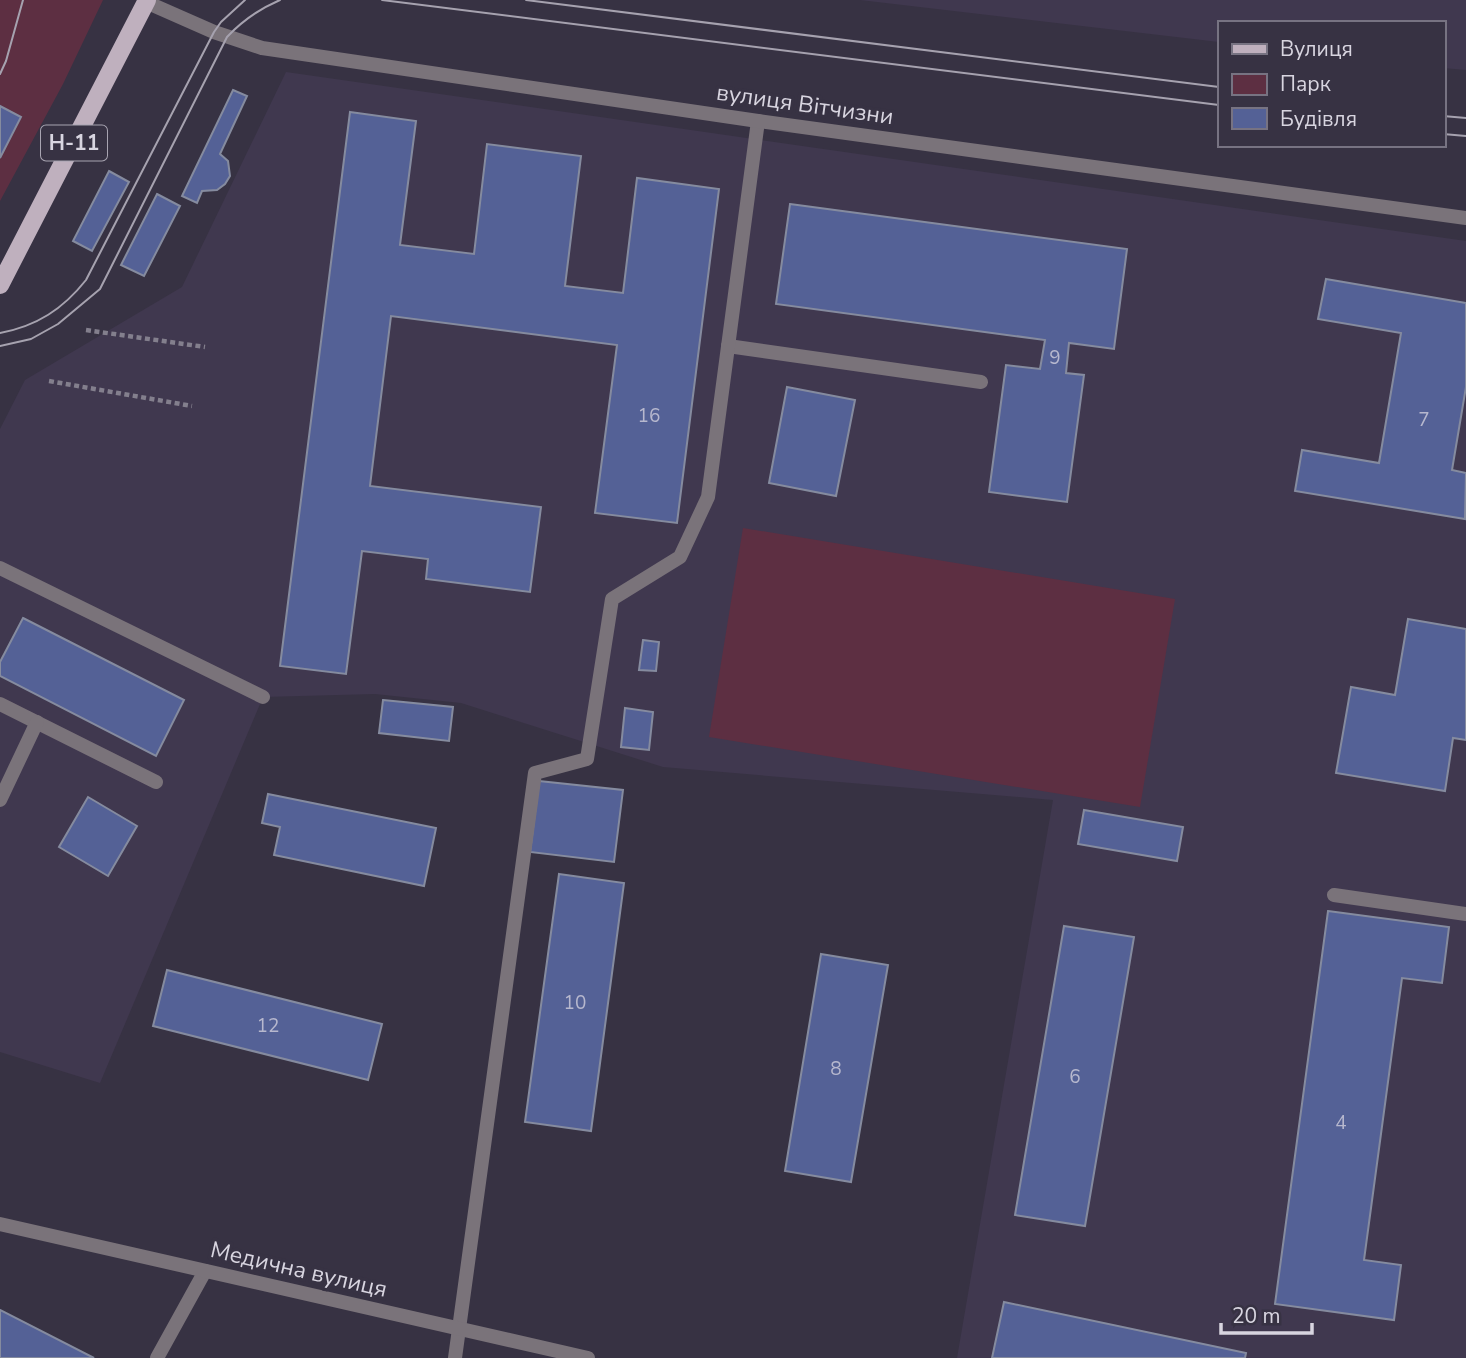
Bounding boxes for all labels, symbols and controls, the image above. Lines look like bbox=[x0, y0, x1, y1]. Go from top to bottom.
legend bbox=[1218, 21, 1445, 147]
text: Вулиця bbox=[1280, 35, 1353, 63]
text: Парк bbox=[1280, 70, 1332, 98]
street label: вулиця Вітчизни bbox=[714, 77, 895, 132]
text: Будівля bbox=[1280, 105, 1357, 133]
road number: Н-11 bbox=[41, 125, 107, 160]
house number: 9 bbox=[1049, 345, 1061, 371]
house number: 16 bbox=[638, 403, 660, 429]
house number: 7 bbox=[1418, 407, 1430, 433]
house number: 10 bbox=[564, 990, 586, 1016]
house number: 12 bbox=[257, 1013, 279, 1039]
house number: 8 bbox=[830, 1056, 842, 1082]
house number: 6 bbox=[1069, 1064, 1081, 1090]
house number: 4 bbox=[1335, 1110, 1347, 1136]
street label: Медична вулиця bbox=[208, 1234, 390, 1305]
scale bar bbox=[1221, 1292, 1312, 1336]
text: 20 m bbox=[1232, 1302, 1281, 1330]

